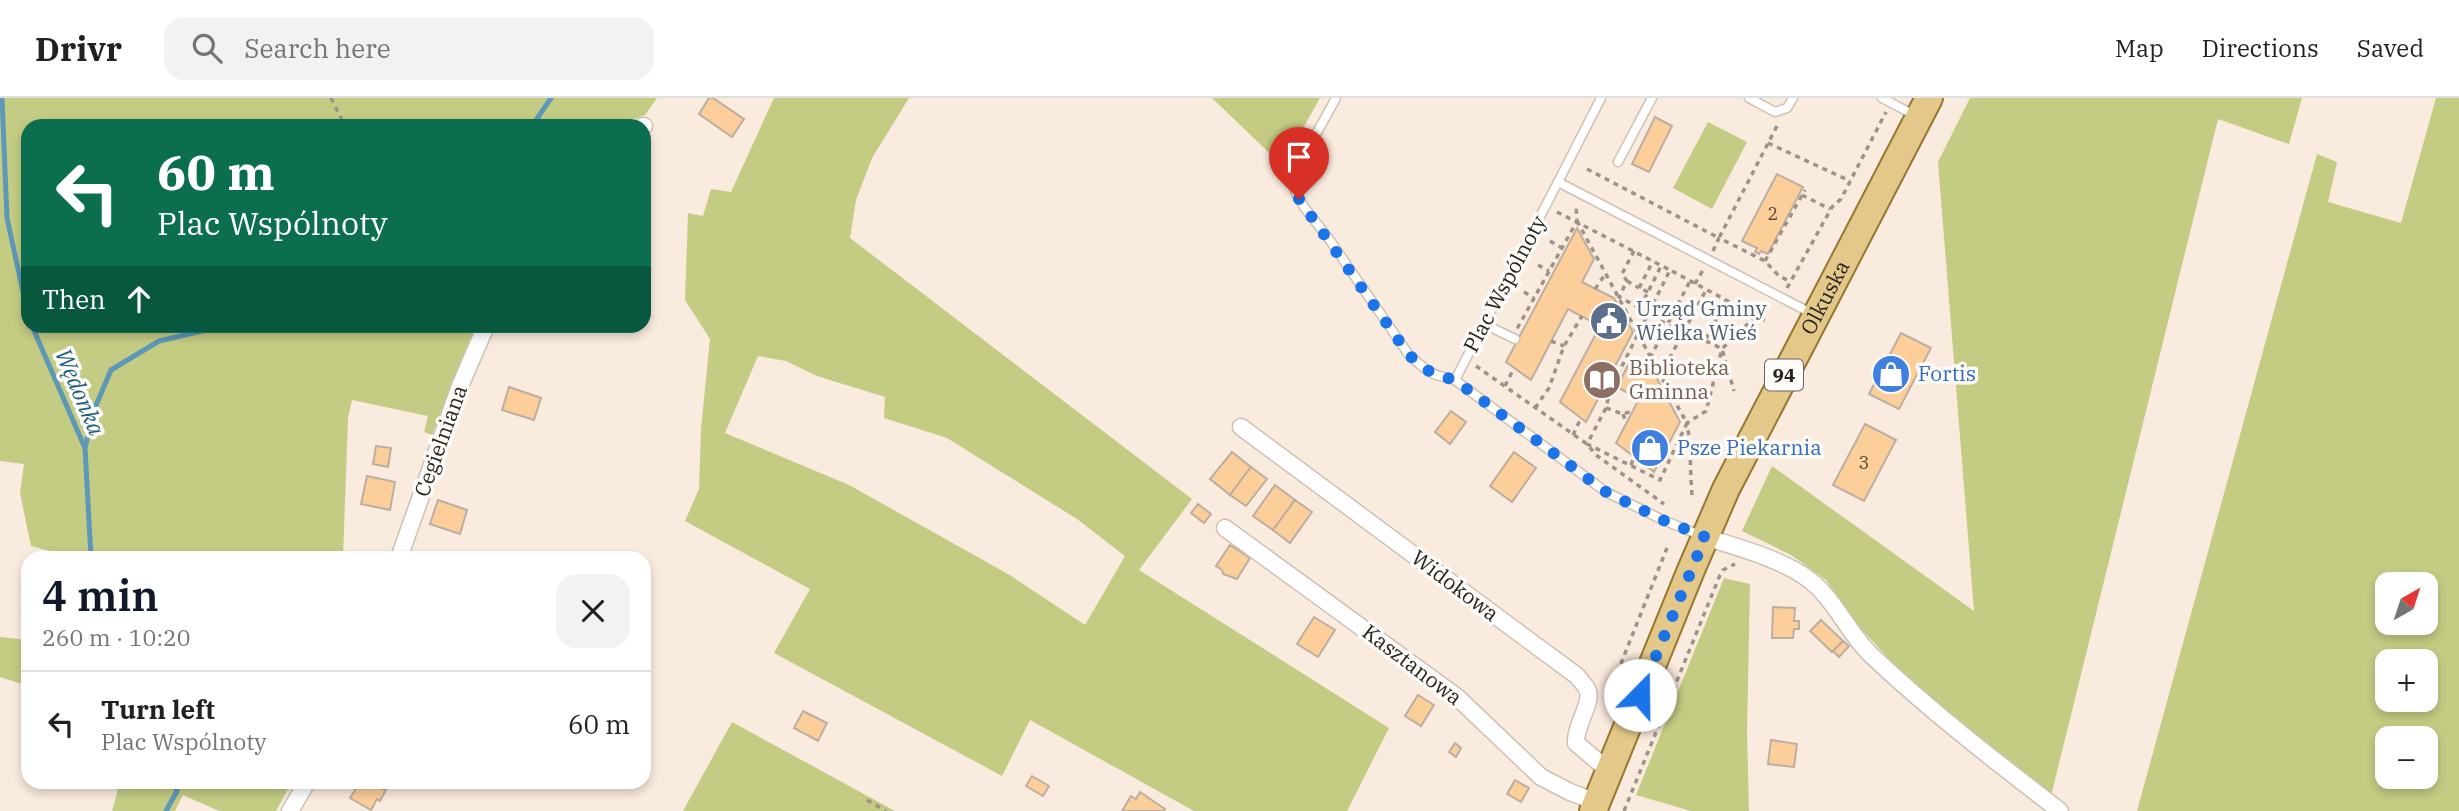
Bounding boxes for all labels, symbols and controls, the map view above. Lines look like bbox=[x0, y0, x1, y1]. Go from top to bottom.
search box bbox=[164, 17, 654, 80]
text: Drivr bbox=[35, 27, 122, 70]
icon: search bbox=[188, 29, 226, 67]
text: Search here bbox=[244, 31, 391, 65]
text: Map bbox=[2115, 32, 2164, 64]
text: Directions bbox=[2202, 32, 2319, 64]
text: Saved bbox=[2357, 32, 2424, 64]
pin bbox=[1269, 127, 1329, 199]
icon: arrive bbox=[1280, 138, 1318, 176]
text: 60 m bbox=[157, 140, 275, 203]
icon: left bbox=[42, 147, 133, 238]
text: Plac Wspólnoty bbox=[157, 202, 387, 244]
house number: 2 bbox=[1768, 202, 1778, 225]
street label: Plac Wspólnoty bbox=[1456, 209, 1552, 357]
street label: Olkuska bbox=[1794, 255, 1855, 339]
icon: ahead bbox=[120, 280, 158, 318]
text: Then bbox=[42, 282, 106, 316]
place label: Urząd Gminy Wielka Wieś bbox=[1636, 294, 1767, 346]
public building icon: Urząd Gminy Wielka Wieś bbox=[1588, 300, 1630, 342]
water label: Wędonka bbox=[49, 344, 113, 440]
place label: Biblioteka Gminna bbox=[1629, 353, 1729, 405]
shop icon: Fortis bbox=[1870, 353, 1912, 395]
library icon: Biblioteka Gminna bbox=[1581, 359, 1623, 401]
place label: Fortis bbox=[1918, 359, 1976, 387]
road number: 94 bbox=[1765, 360, 1803, 390]
street label: Cegielniana bbox=[407, 381, 473, 500]
shop icon: Psze Piekarnia bbox=[1629, 427, 1671, 469]
place label: Psze Piekarnia bbox=[1677, 433, 1822, 461]
house number: 3 bbox=[1859, 451, 1869, 474]
street label: Widokowa bbox=[1406, 543, 1505, 627]
text: 4 min bbox=[42, 568, 159, 623]
north arrow bbox=[2375, 572, 2438, 635]
map controls bbox=[2375, 572, 2438, 789]
button: close bbox=[556, 574, 630, 648]
street label: Kasztanowa bbox=[1357, 617, 1468, 711]
text: 260 m · 10:20 bbox=[42, 622, 191, 652]
button: + bbox=[2375, 649, 2438, 712]
position arrow bbox=[1603, 658, 1677, 732]
text: Turn left bbox=[101, 692, 215, 726]
icon: left bbox=[42, 705, 80, 743]
text: 60 m bbox=[568, 707, 630, 741]
text: Plac Wspólnoty bbox=[101, 726, 267, 756]
button: − bbox=[2375, 726, 2438, 789]

